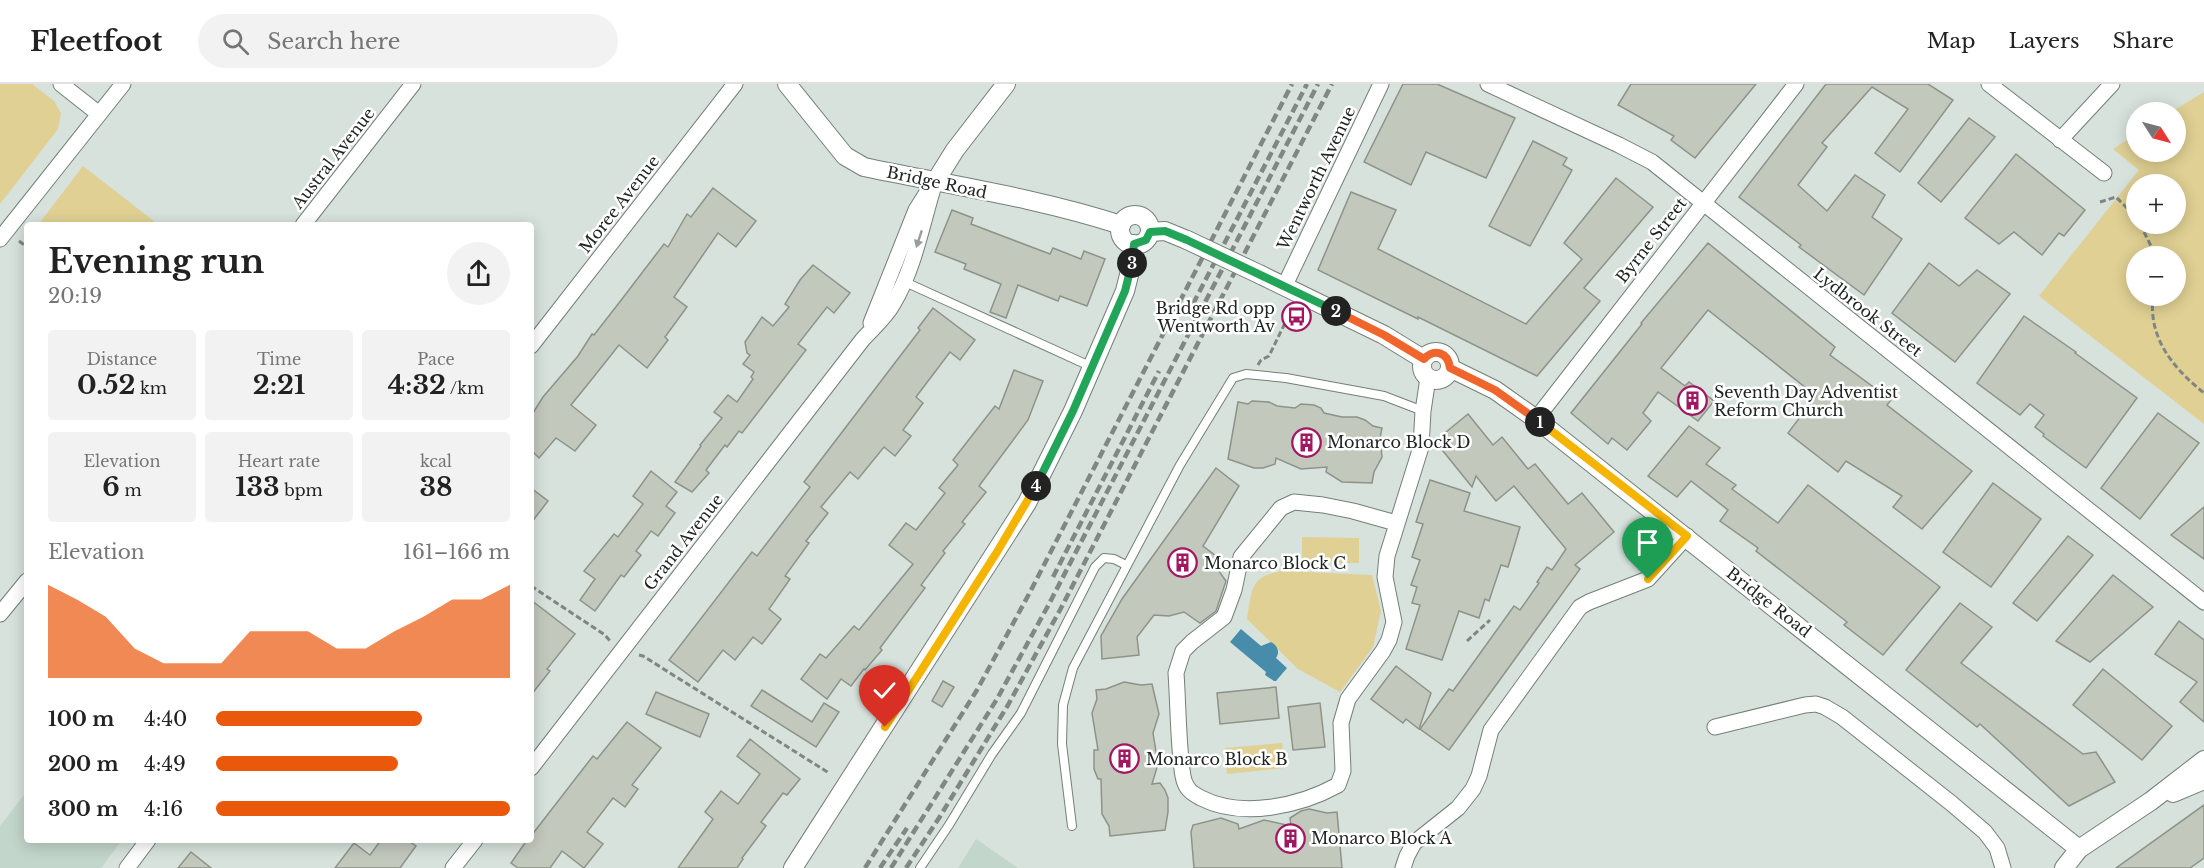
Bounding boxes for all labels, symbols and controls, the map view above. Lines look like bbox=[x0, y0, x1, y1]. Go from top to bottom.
search box bbox=[198, 14, 618, 68]
text: Fleetfoot bbox=[30, 24, 162, 59]
icon: search bbox=[219, 25, 252, 58]
text: Search here bbox=[267, 28, 400, 55]
text: Map bbox=[1927, 28, 1976, 54]
text: Layers bbox=[2009, 28, 2080, 54]
text: Share bbox=[2113, 28, 2174, 54]
north arrow bbox=[2126, 102, 2186, 162]
map controls bbox=[2126, 102, 2186, 306]
street label: Austral Avenue bbox=[287, 103, 379, 213]
street label: Wentworth Avenue bbox=[1272, 103, 1359, 254]
street label: Moree Avenue bbox=[575, 151, 663, 257]
street label: Bridge Road bbox=[885, 162, 989, 202]
button: + bbox=[2126, 174, 2186, 234]
street label: Byrne Street bbox=[1612, 193, 1690, 287]
one-way arrow bbox=[914, 230, 923, 248]
text: Evening run bbox=[48, 241, 264, 282]
button: share bbox=[447, 242, 510, 305]
button: − bbox=[2126, 246, 2186, 306]
pin: 3 bbox=[1117, 248, 1147, 278]
text: 3 bbox=[1127, 253, 1137, 273]
street label: Lydbrook Street bbox=[1810, 263, 1926, 361]
text: 20:19 bbox=[48, 284, 102, 308]
pin: 2 bbox=[1321, 296, 1351, 326]
place label: Bridge Rd opp Wentworth Av bbox=[1156, 298, 1275, 336]
bus stop icon: Bridge Rd opp Wentworth Av bbox=[1280, 301, 1312, 333]
text: 2 bbox=[1331, 301, 1341, 321]
text: Distance bbox=[87, 349, 157, 369]
text: Time bbox=[257, 349, 301, 369]
text: Pace bbox=[417, 349, 455, 369]
text: 0.52 bbox=[77, 369, 135, 401]
text: 2:21 bbox=[253, 369, 305, 401]
text: 4:32 bbox=[388, 369, 446, 401]
text: km bbox=[135, 378, 167, 398]
text: /km bbox=[446, 378, 484, 398]
place label: Seventh Day Adventist Reform Church bbox=[1714, 382, 1898, 420]
building icon: Seventh Day Adventist Reform Church bbox=[1677, 385, 1709, 417]
pin: 1 bbox=[1525, 407, 1555, 437]
text: 1 bbox=[1537, 412, 1543, 432]
building icon: Monarco Block D bbox=[1290, 426, 1322, 458]
place label: Monarco Block D bbox=[1327, 432, 1470, 452]
text: Elevation bbox=[83, 451, 161, 471]
text: Heart rate bbox=[238, 451, 320, 471]
text: kcal bbox=[420, 451, 452, 471]
text: 6 bbox=[102, 471, 120, 503]
text: 133 bbox=[235, 471, 280, 503]
text: 38 bbox=[419, 471, 453, 503]
pin: 4 bbox=[1021, 471, 1051, 501]
text: 4 bbox=[1031, 476, 1041, 496]
text: m bbox=[120, 480, 142, 500]
text: bpm bbox=[280, 480, 323, 500]
street label: Grand Avenue bbox=[639, 490, 727, 594]
pin bbox=[1622, 517, 1673, 579]
icon: arrive bbox=[1631, 526, 1664, 559]
text: Elevation bbox=[48, 540, 145, 564]
text: 161–166 m bbox=[403, 540, 510, 564]
building icon: Monarco Block C bbox=[1167, 547, 1199, 579]
place label: Monarco Block C bbox=[1204, 553, 1346, 573]
street label: Bridge Road bbox=[1723, 563, 1815, 641]
pin bbox=[859, 665, 910, 727]
icon: check bbox=[868, 674, 901, 707]
text: 100 m bbox=[48, 707, 114, 731]
text: 4:40 bbox=[144, 707, 187, 731]
building icon: Monarco Block B bbox=[1109, 743, 1141, 775]
place label: Monarco Block B bbox=[1146, 749, 1287, 769]
text: 200 m bbox=[48, 752, 119, 776]
text: 4:49 bbox=[144, 752, 186, 776]
text: 300 m bbox=[48, 797, 118, 821]
text: 4:16 bbox=[144, 797, 183, 821]
building icon: Monarco Block A bbox=[1274, 822, 1306, 854]
place label: Monarco Block A bbox=[1311, 828, 1453, 848]

